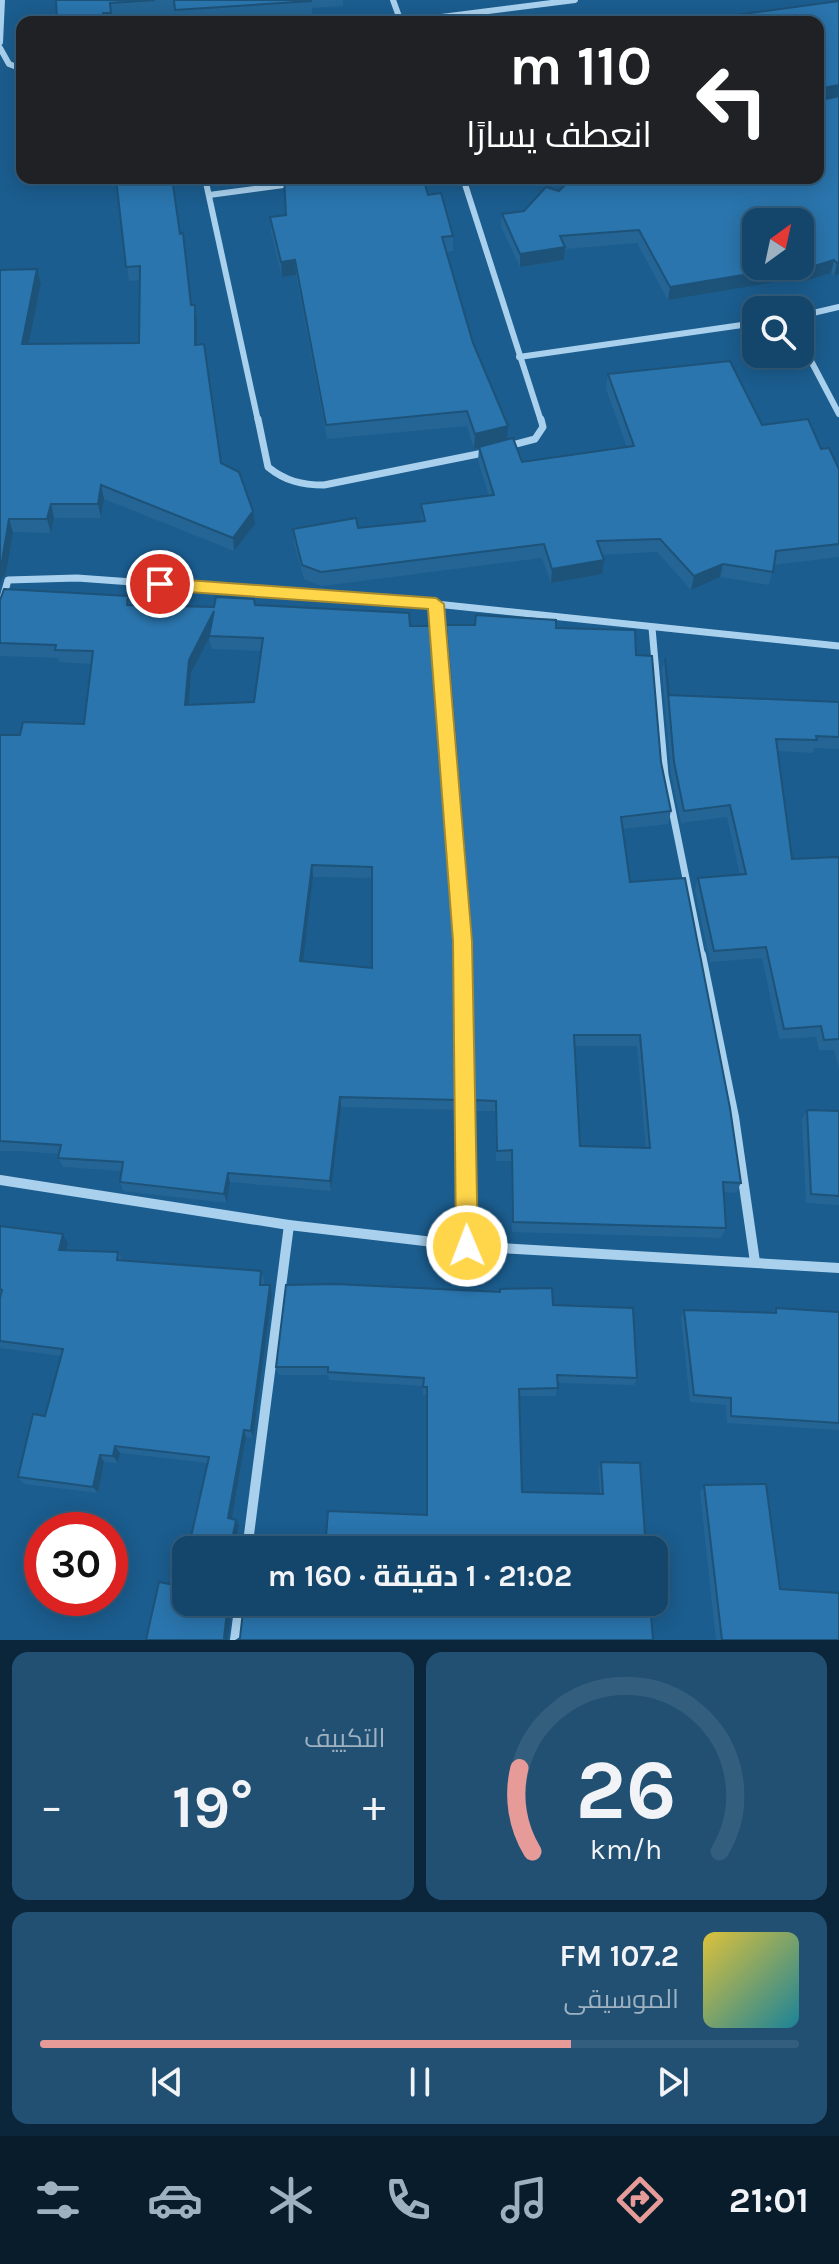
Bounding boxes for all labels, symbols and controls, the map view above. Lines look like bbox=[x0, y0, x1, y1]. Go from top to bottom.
text: 110 m bbox=[509, 33, 652, 98]
icon: left bbox=[680, 48, 784, 152]
text: انعطف يسارًا bbox=[466, 114, 652, 156]
north arrow bbox=[742, 208, 814, 280]
map controls bbox=[742, 208, 814, 368]
button: search bbox=[742, 296, 814, 368]
pin bbox=[126, 550, 194, 618]
icon: arrive bbox=[138, 562, 182, 606]
position arrow bbox=[425, 1204, 509, 1288]
speed limit sign: 30 bbox=[24, 1512, 128, 1616]
text: 21:02 · 1 دقيقة · 160 m bbox=[268, 1558, 572, 1594]
text: التكييف bbox=[304, 1723, 386, 1754]
text: 26 bbox=[576, 1742, 677, 1839]
text: 19° bbox=[172, 1772, 253, 1842]
text: − bbox=[40, 1781, 63, 1832]
text: + bbox=[362, 1781, 386, 1832]
text: km/h bbox=[590, 1833, 662, 1866]
text: 107.2 FM bbox=[560, 1938, 679, 1974]
text: الموسيقى bbox=[564, 1984, 679, 2015]
icon: previous bbox=[145, 2060, 189, 2104]
icon: pause bbox=[398, 2060, 442, 2104]
icon: next bbox=[651, 2060, 695, 2104]
icon: filters bbox=[30, 2172, 86, 2228]
icon: car bbox=[147, 2172, 203, 2228]
icon: climate bbox=[263, 2172, 319, 2228]
icon: phone bbox=[380, 2172, 436, 2228]
icon: music bbox=[496, 2172, 552, 2228]
icon: directions bbox=[612, 2172, 668, 2228]
text: 21:01 bbox=[729, 2179, 809, 2221]

